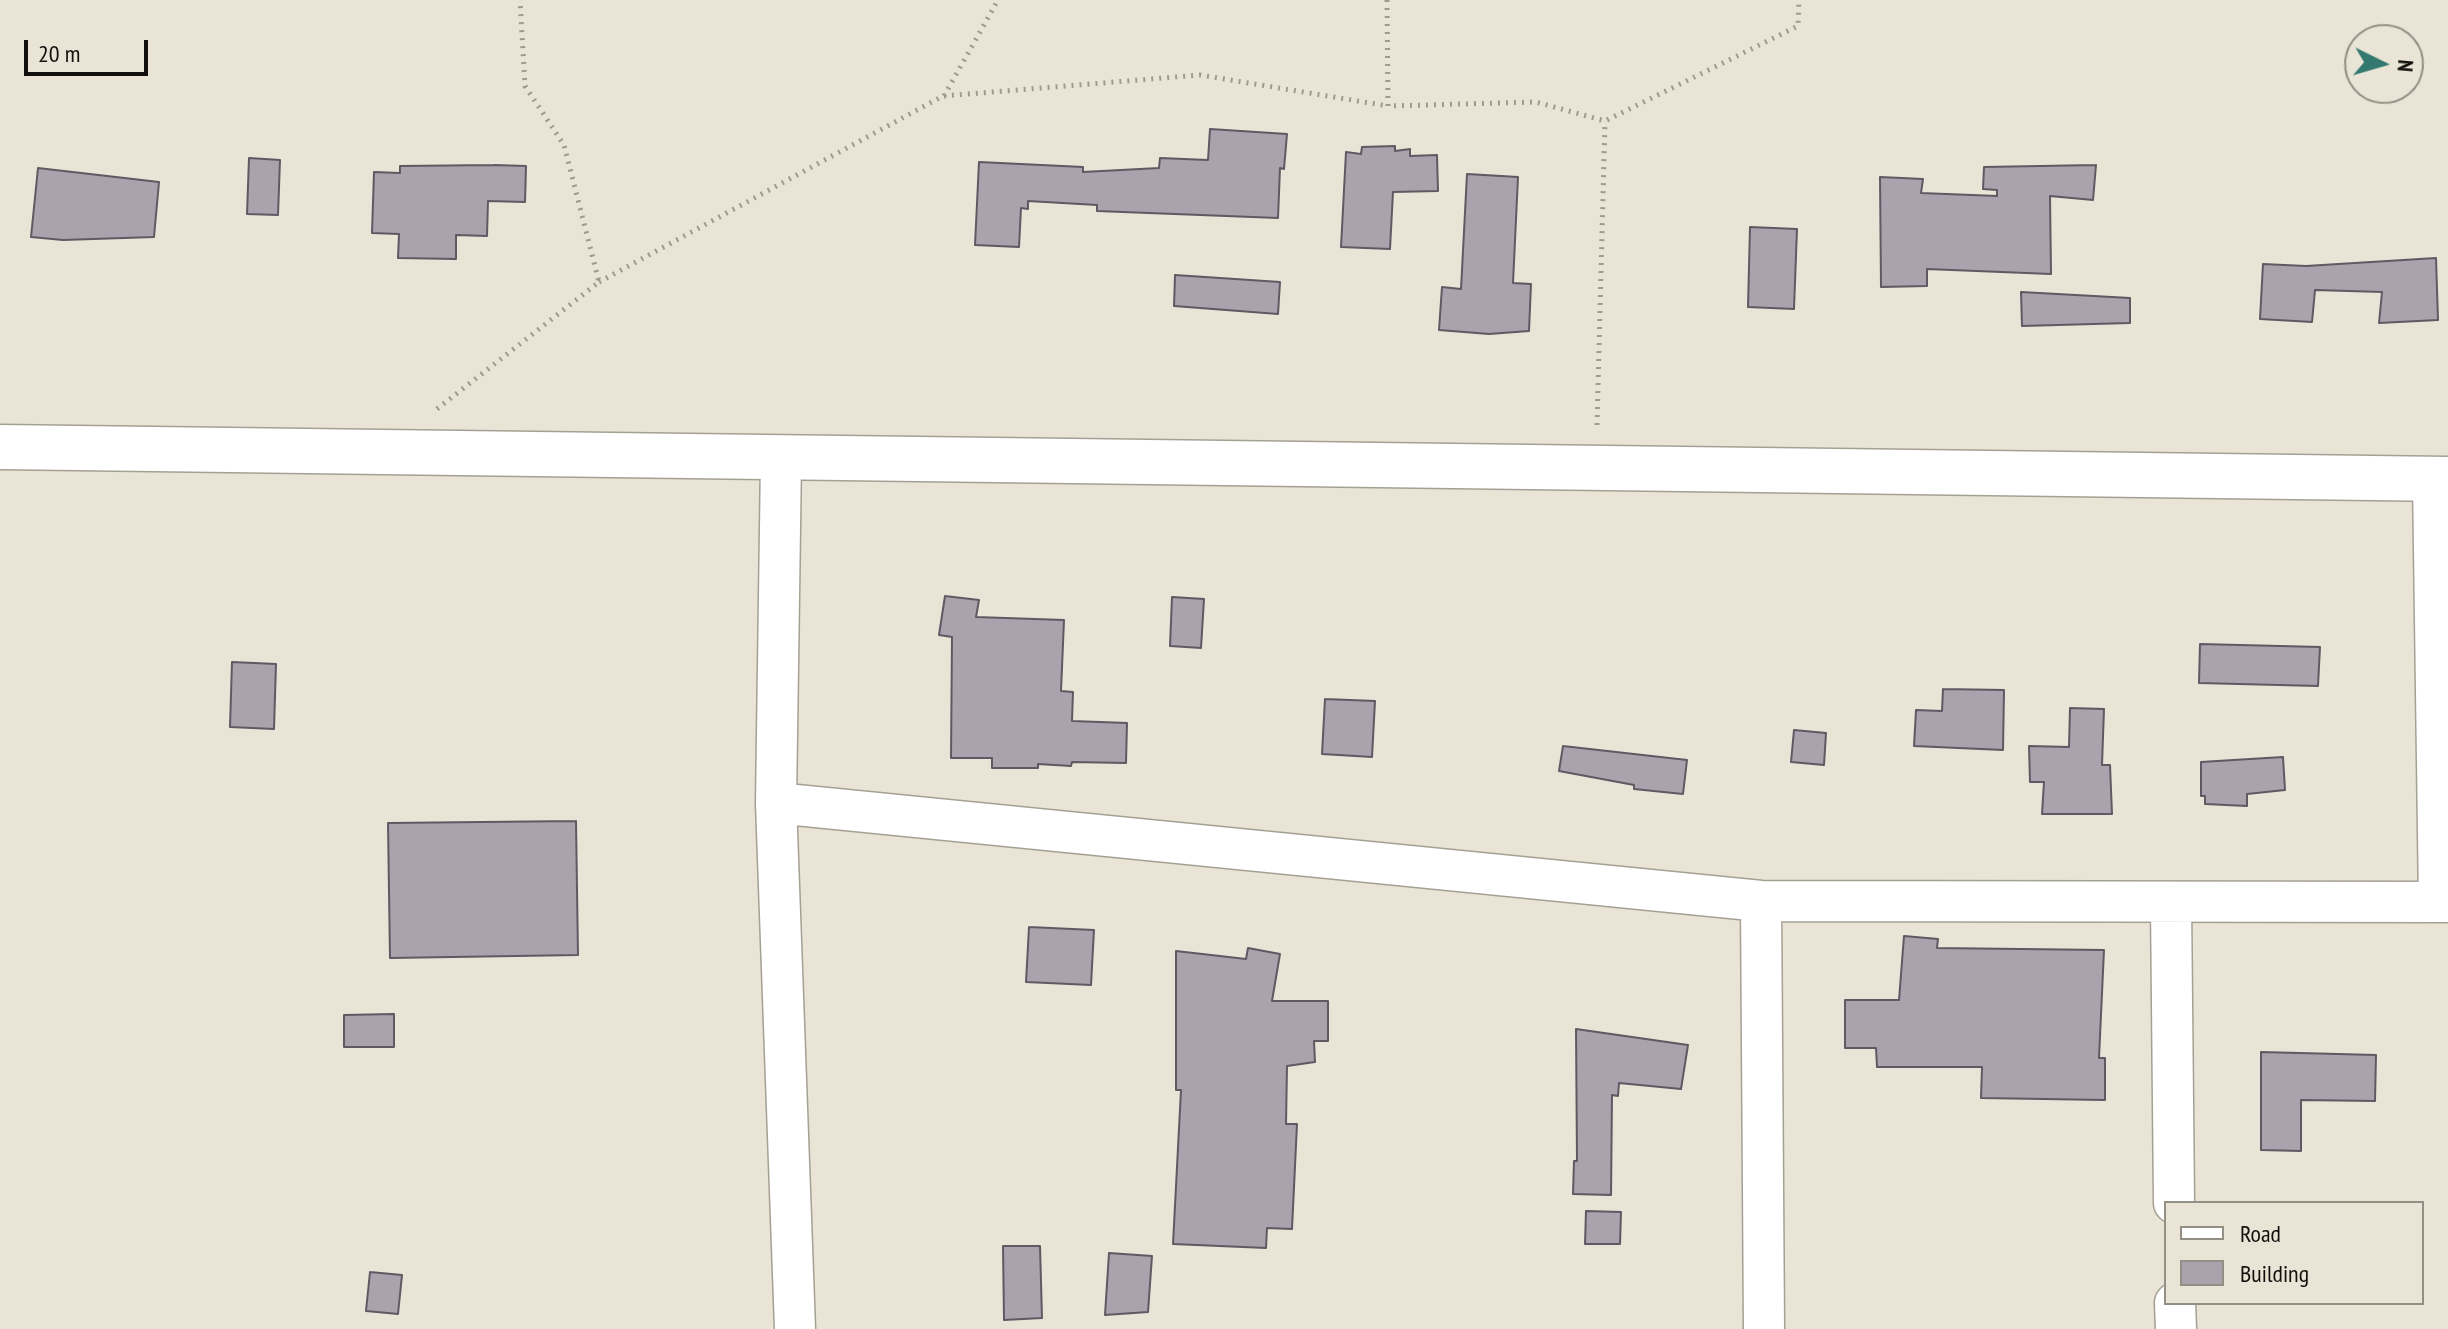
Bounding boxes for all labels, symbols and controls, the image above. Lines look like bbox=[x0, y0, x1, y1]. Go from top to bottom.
scale bar bbox=[28, 24, 152, 74]
north arrow bbox=[2344, 24, 2424, 104]
text: 20 m bbox=[38, 38, 80, 69]
text: N bbox=[2391, 59, 2420, 73]
legend bbox=[2164, 1201, 2424, 1305]
text: Road bbox=[2240, 1218, 2281, 1249]
text: Building bbox=[2240, 1258, 2309, 1289]

